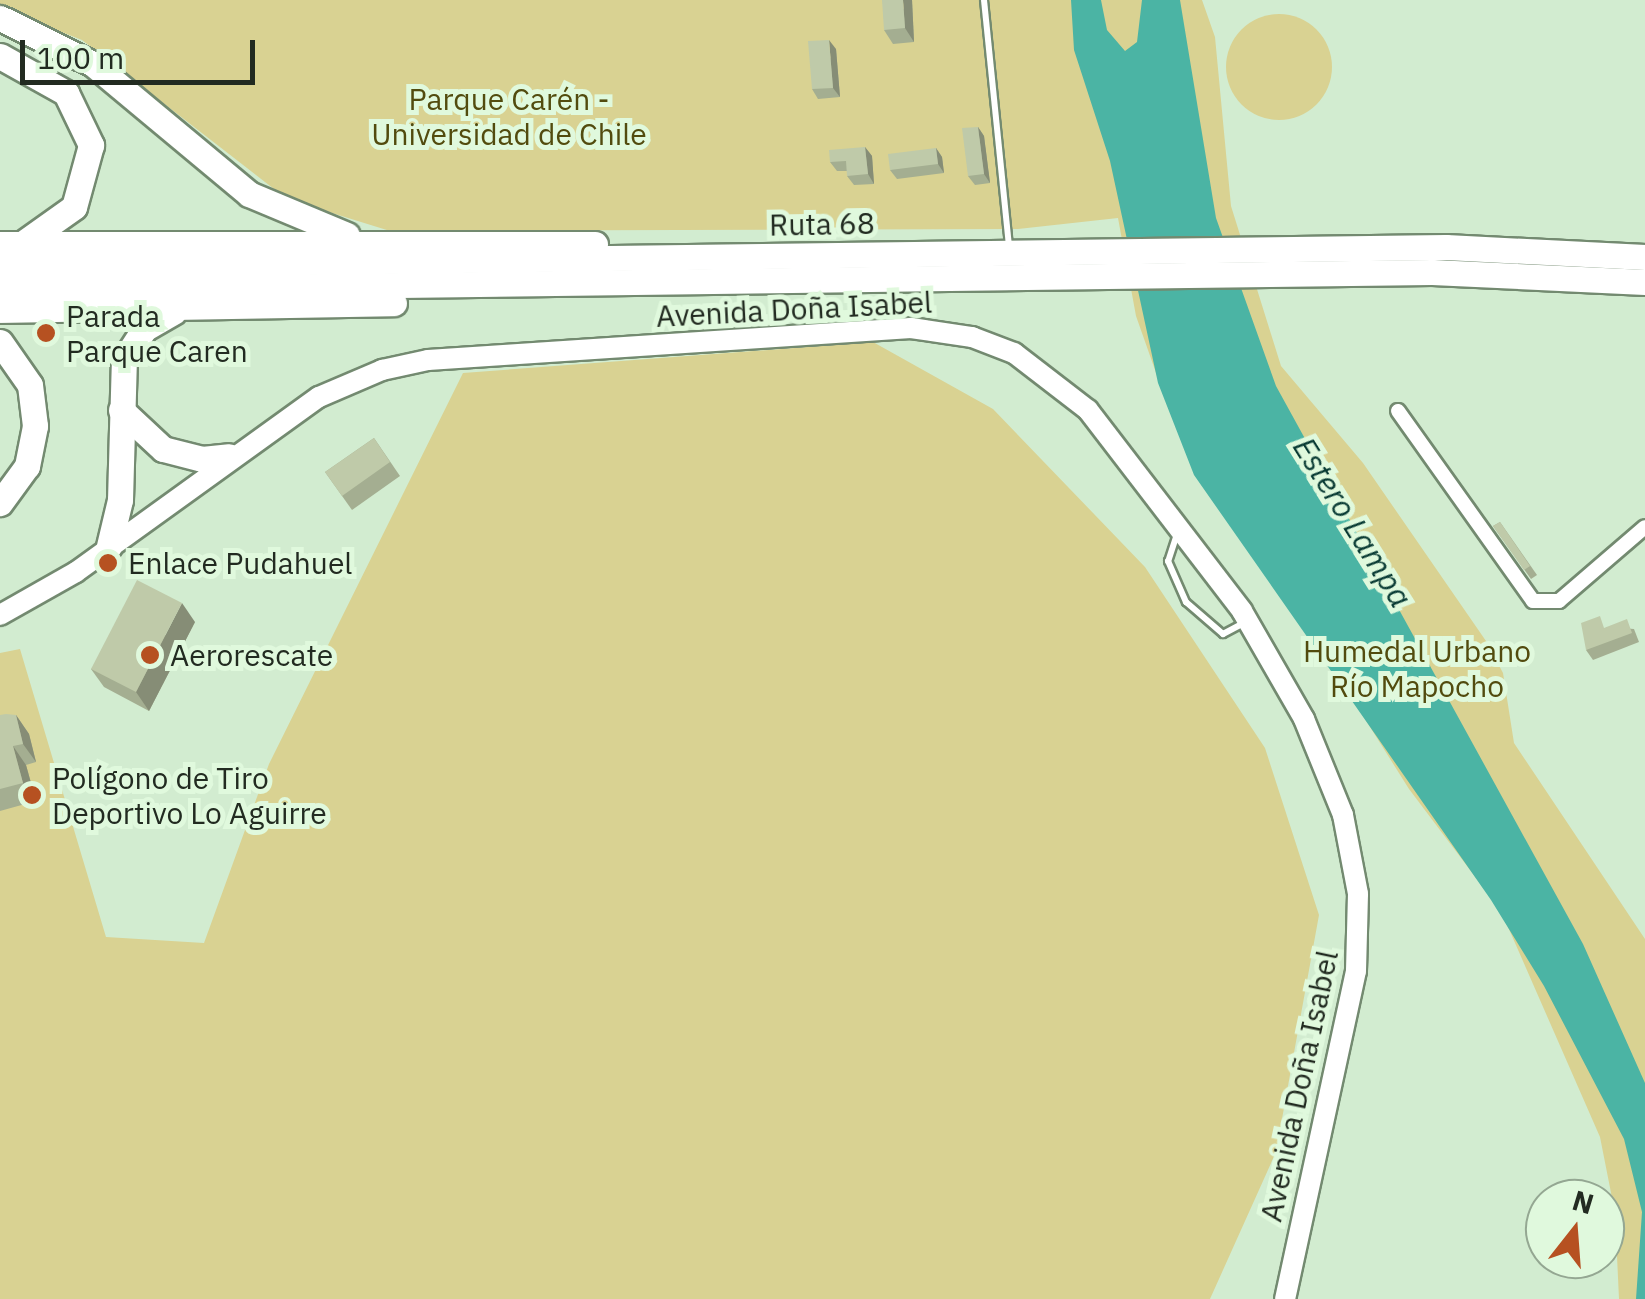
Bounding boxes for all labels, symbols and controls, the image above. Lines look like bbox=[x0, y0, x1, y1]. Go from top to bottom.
scale bar bbox=[25, 20, 260, 82]
text: 100 m bbox=[37, 38, 124, 77]
park label: Parque Carén - Universidad de Chile bbox=[371, 81, 647, 152]
street label: Ruta 68 bbox=[769, 205, 875, 243]
street label: Avenida Doña Isabel bbox=[655, 284, 933, 334]
place label: Parada Parque Caren bbox=[66, 298, 248, 368]
marker: Parada Parque Caren bbox=[35, 322, 57, 344]
water label: Estero Lampa bbox=[1285, 430, 1421, 614]
place label: Enlace Pudahuel bbox=[128, 545, 353, 581]
marker: Enlace Pudahuel bbox=[97, 552, 119, 574]
park label: Humedal Urbano Río Mapocho bbox=[1303, 633, 1531, 704]
place label: Aerorescate bbox=[170, 637, 333, 673]
marker: Aerorescate bbox=[139, 644, 161, 666]
place label: Polígono de Tiro Deportivo Lo Aguirre bbox=[52, 760, 327, 830]
marker: Polígono de Tiro Deportivo Lo Aguirre bbox=[21, 784, 43, 806]
street label: Avenida Doña Isabel bbox=[1253, 947, 1345, 1225]
north arrow bbox=[1525, 1179, 1625, 1279]
text: N bbox=[1568, 1181, 1598, 1222]

